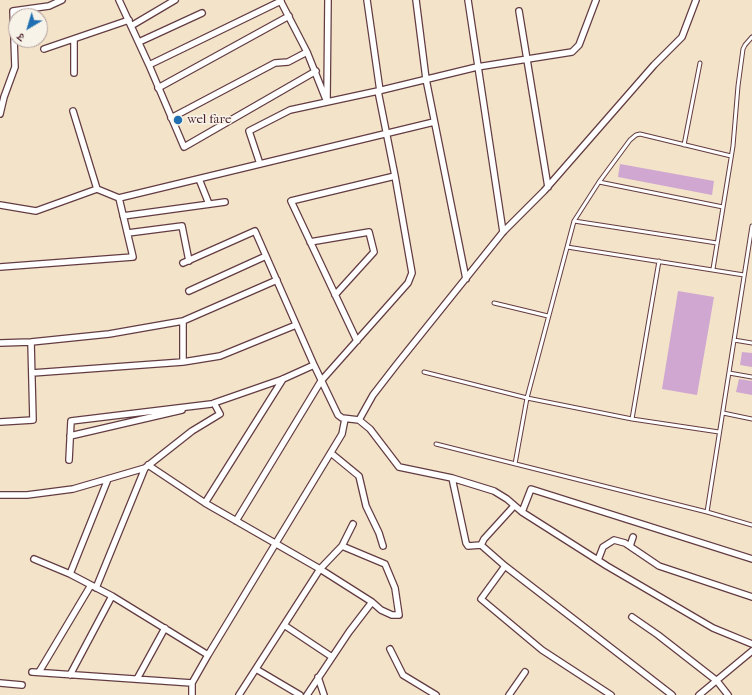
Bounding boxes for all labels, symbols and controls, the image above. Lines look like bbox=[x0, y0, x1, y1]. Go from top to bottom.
north arrow bbox=[8, 8, 48, 48]
text: उ bbox=[15, 30, 27, 44]
place label: wel fare bbox=[187, 112, 231, 128]
marker: wel fare bbox=[172, 114, 184, 126]

